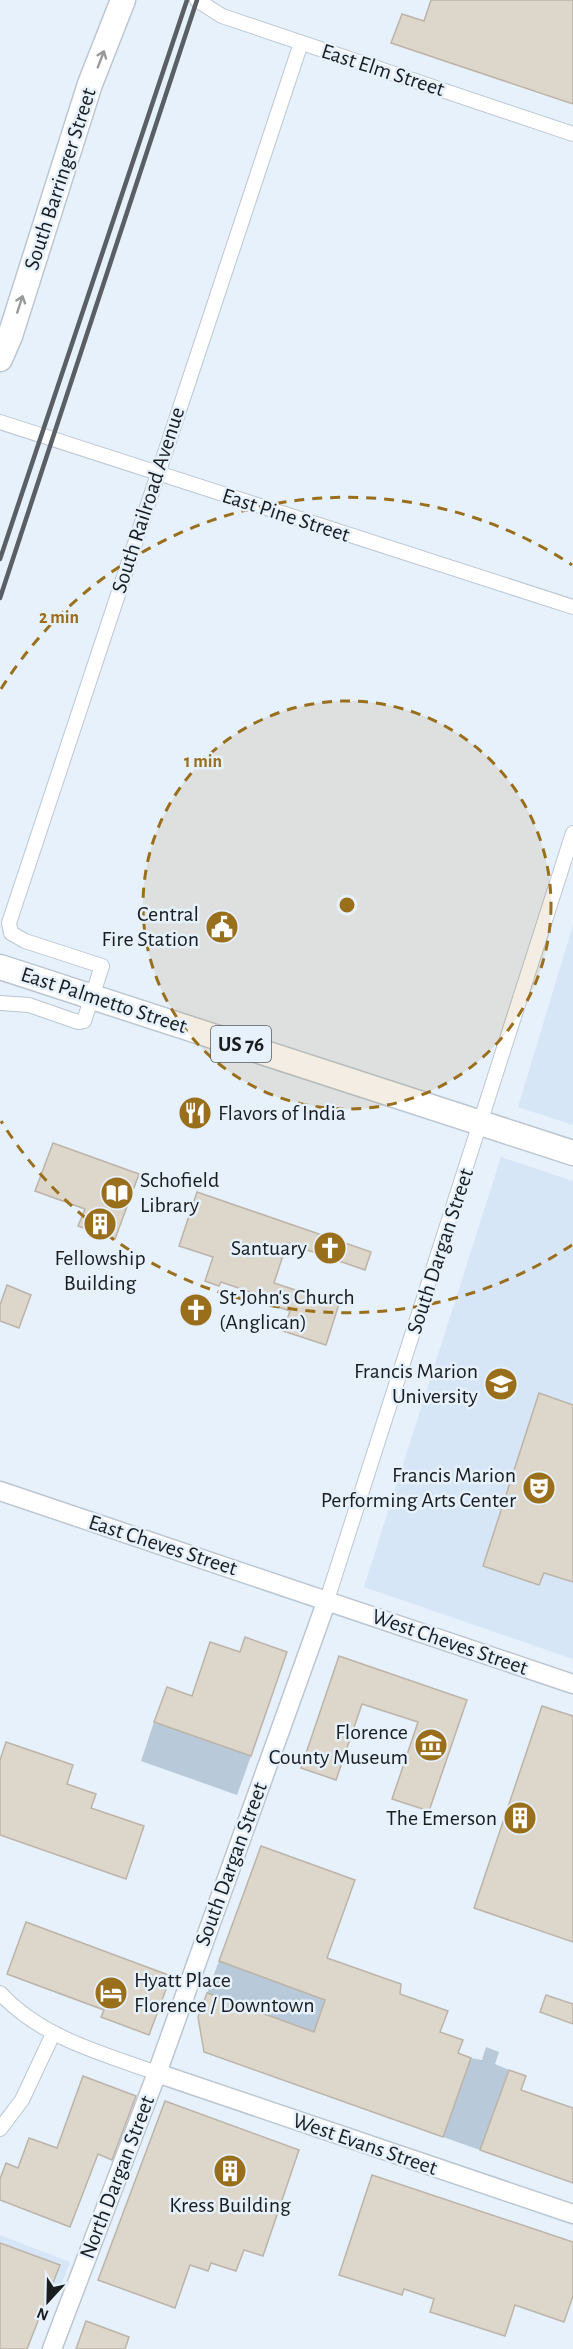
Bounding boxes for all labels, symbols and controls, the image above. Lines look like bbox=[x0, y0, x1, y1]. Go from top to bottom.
street label: East Elm Street bbox=[319, 40, 447, 100]
one-way arrow bbox=[96, 50, 107, 68]
street label: South Barringer Street bbox=[20, 85, 100, 273]
one-way arrow bbox=[15, 295, 26, 314]
street label: South Railroad Avenue bbox=[108, 404, 188, 596]
street label: East Pine Street bbox=[219, 484, 353, 546]
text: 2 min bbox=[39, 609, 79, 627]
text: 1 min bbox=[184, 753, 222, 771]
centre of rings bbox=[337, 895, 357, 915]
place label: Central Fire Station bbox=[101, 903, 199, 950]
public building icon: Central Fire Station bbox=[204, 909, 240, 945]
street label: East Palmetto Street bbox=[18, 963, 190, 1037]
road number: US 76 bbox=[211, 1026, 271, 1062]
restaurant icon: Flavors of India bbox=[177, 1095, 213, 1131]
place label: Flavors of India bbox=[218, 1102, 346, 1124]
street label: South Dargan Street bbox=[403, 1166, 477, 1336]
place label: Schofield Library bbox=[140, 1169, 219, 1216]
library icon: Schofield Library bbox=[99, 1175, 135, 1211]
building icon: Fellowship Building bbox=[82, 1206, 118, 1242]
church icon: Santuary bbox=[312, 1230, 348, 1266]
place label: Santuary bbox=[231, 1237, 308, 1259]
place label: Fellowship Building bbox=[54, 1247, 146, 1294]
place label: St John's Church (Anglican) bbox=[219, 1286, 355, 1333]
church icon: St John's Church (Anglican) bbox=[178, 1292, 214, 1328]
place label: Francis Marion University bbox=[354, 1360, 479, 1407]
school or university icon: Francis Marion University bbox=[483, 1366, 519, 1402]
place label: Francis Marion Performing Arts Center bbox=[321, 1464, 516, 1511]
theatre icon: Francis Marion Performing Arts Center bbox=[521, 1470, 557, 1506]
street label: East Cheves Street bbox=[86, 1511, 240, 1579]
street label: West Cheves Street bbox=[369, 1605, 531, 1679]
place label: Florence County Museum bbox=[269, 1721, 408, 1768]
museum icon: Florence County Museum bbox=[413, 1727, 449, 1763]
street label: South Dargan Street bbox=[191, 1779, 271, 1949]
building icon: The Emerson bbox=[502, 1800, 538, 1836]
place label: The Emerson bbox=[386, 1807, 497, 1829]
place label: Hyatt Place Florence / Downtown bbox=[134, 1969, 315, 2016]
hotel icon: Hyatt Place Florence / Downtown bbox=[93, 1975, 129, 2011]
street label: North Dargan Street bbox=[76, 2092, 158, 2262]
street label: West Evans Street bbox=[290, 2109, 440, 2179]
building icon: Kress Building bbox=[212, 2153, 248, 2189]
place label: Kress Building bbox=[169, 2194, 291, 2216]
north arrow bbox=[18, 2271, 78, 2331]
text: N bbox=[35, 2304, 51, 2323]

